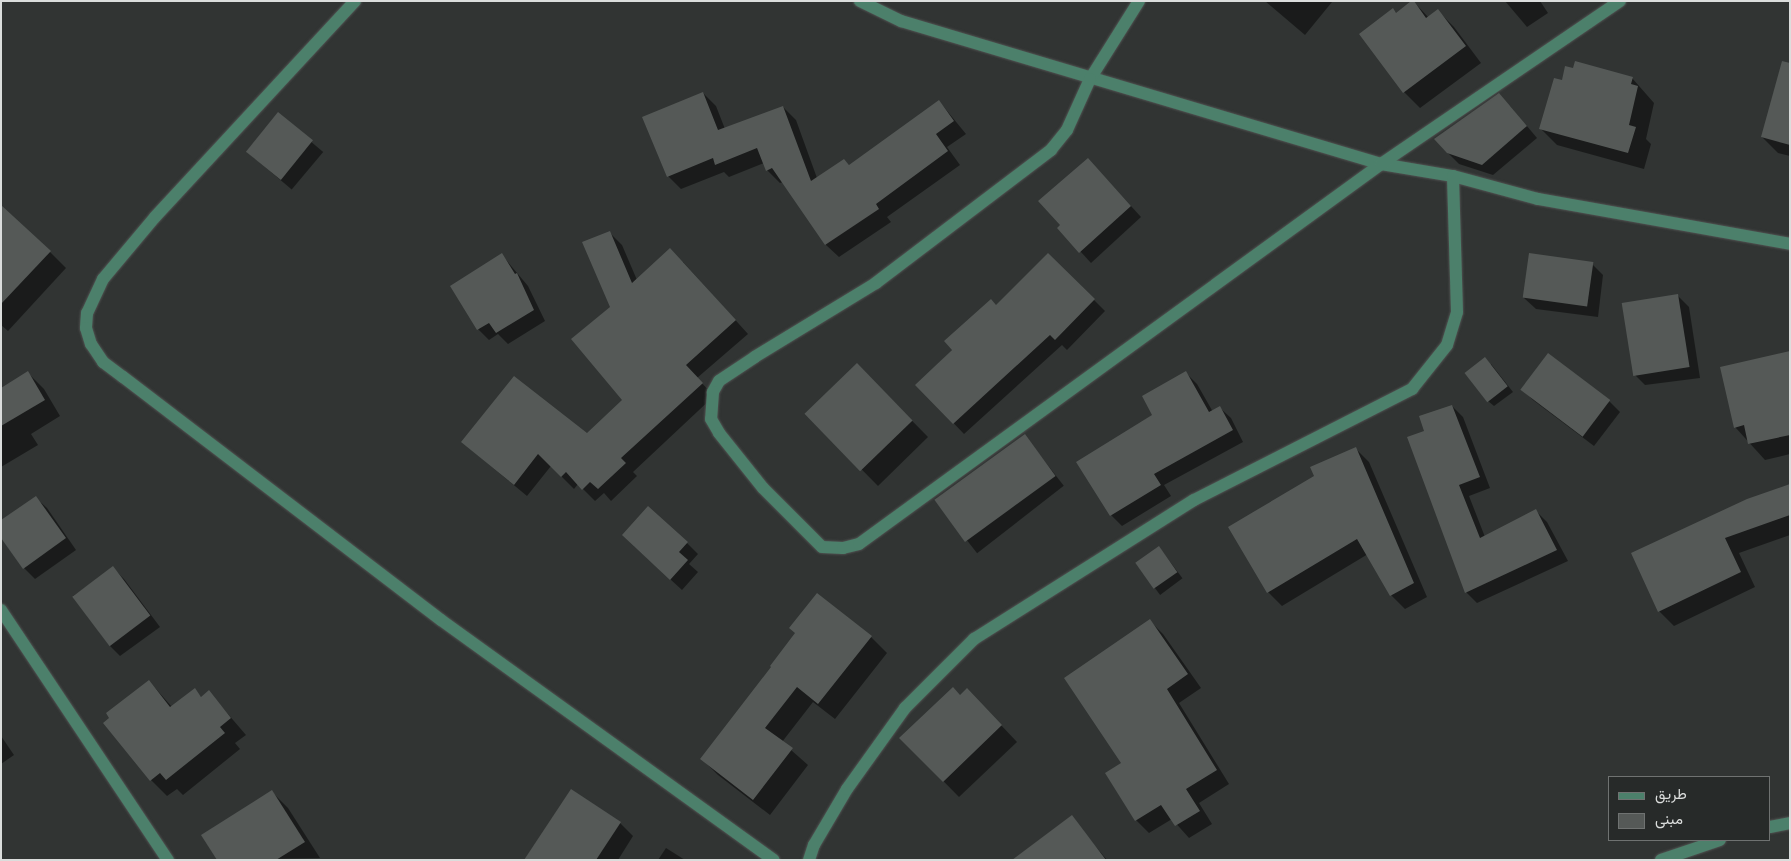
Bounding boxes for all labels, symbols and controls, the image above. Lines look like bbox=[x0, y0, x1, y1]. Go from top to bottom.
legend bbox=[1608, 776, 1771, 841]
text: طريق bbox=[1655, 784, 1687, 807]
text: مبنى bbox=[1655, 809, 1683, 832]

